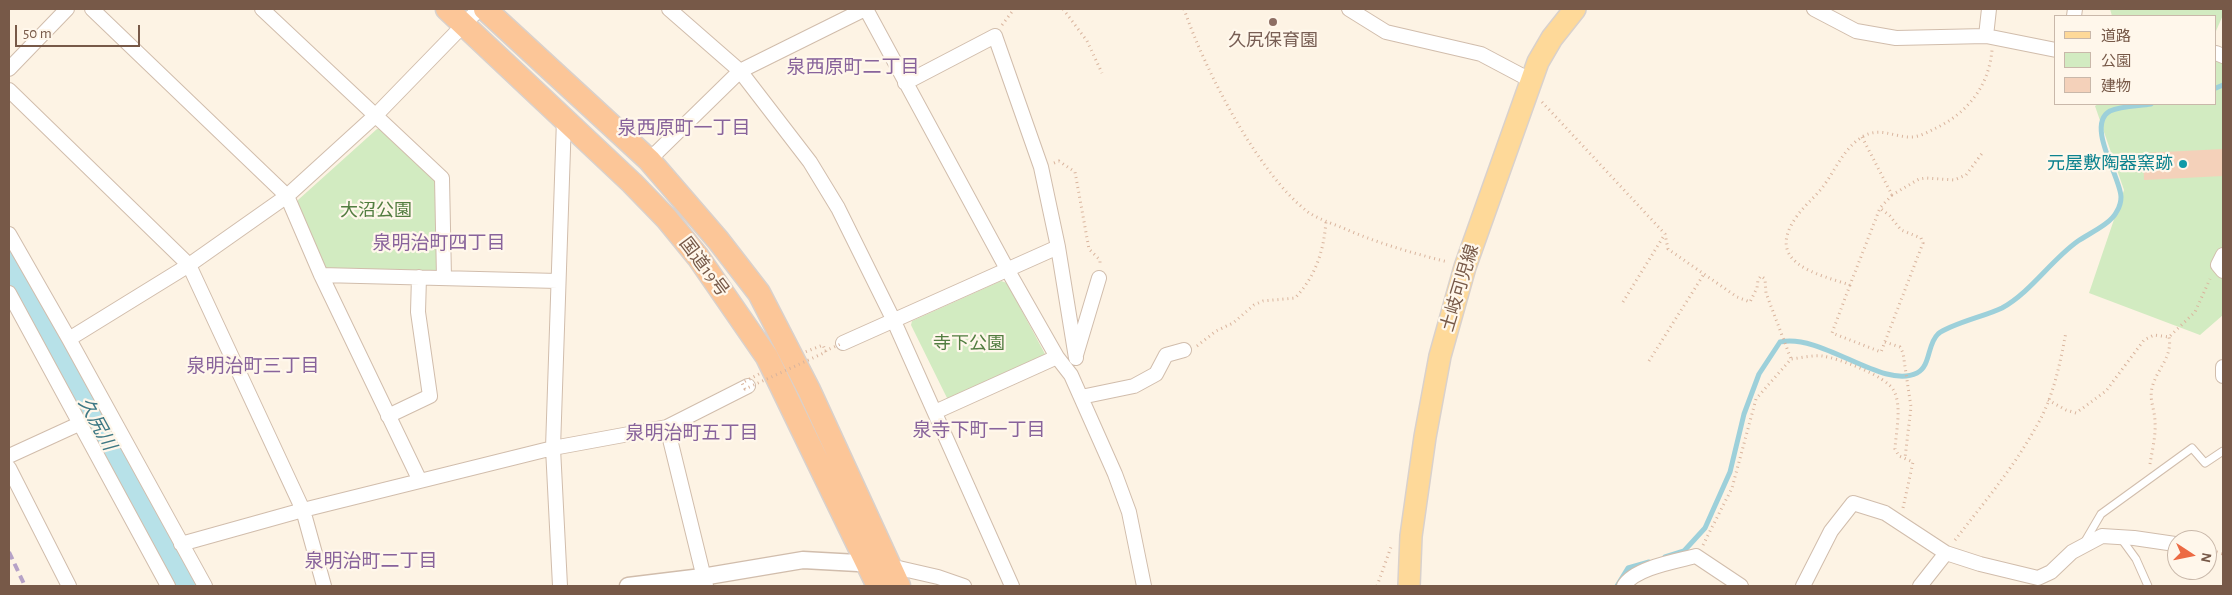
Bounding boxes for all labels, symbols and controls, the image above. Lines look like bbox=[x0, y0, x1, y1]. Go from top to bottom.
scale bar bbox=[18, 15, 142, 47]
legend bbox=[2054, 15, 2217, 105]
marker: 久尻保育園 bbox=[1267, 16, 1279, 28]
text: 50 m bbox=[23, 26, 52, 41]
text: 道路 bbox=[2101, 29, 2131, 44]
place label: 久尻保育園 bbox=[1228, 30, 1318, 52]
text: 公園 bbox=[2101, 54, 2131, 69]
district label: 泉西原町二丁目 bbox=[787, 56, 919, 78]
text: 建物 bbox=[2101, 79, 2131, 94]
district label: 泉西原町一丁目 bbox=[618, 117, 750, 139]
place label: 元屋敷陶器窯跡 bbox=[2047, 153, 2173, 175]
marker: 元屋敷陶器窯跡 bbox=[2177, 158, 2189, 170]
park label: 大沼公園 bbox=[340, 200, 412, 222]
district label: 泉明治町四丁目 bbox=[373, 232, 505, 254]
street label: 国道19号 bbox=[675, 233, 733, 301]
street label: 土岐可児線 bbox=[1437, 242, 1483, 334]
park label: 寺下公園 bbox=[933, 333, 1005, 355]
district label: 泉明治町三丁目 bbox=[187, 355, 319, 377]
water label: 久尻川 bbox=[73, 394, 121, 454]
district label: 泉寺下町一丁目 bbox=[913, 419, 1045, 441]
district label: 泉明治町五丁目 bbox=[626, 422, 758, 444]
north arrow bbox=[2167, 530, 2217, 580]
district label: 泉明治町二丁目 bbox=[305, 550, 437, 572]
text: N bbox=[2198, 552, 2214, 564]

